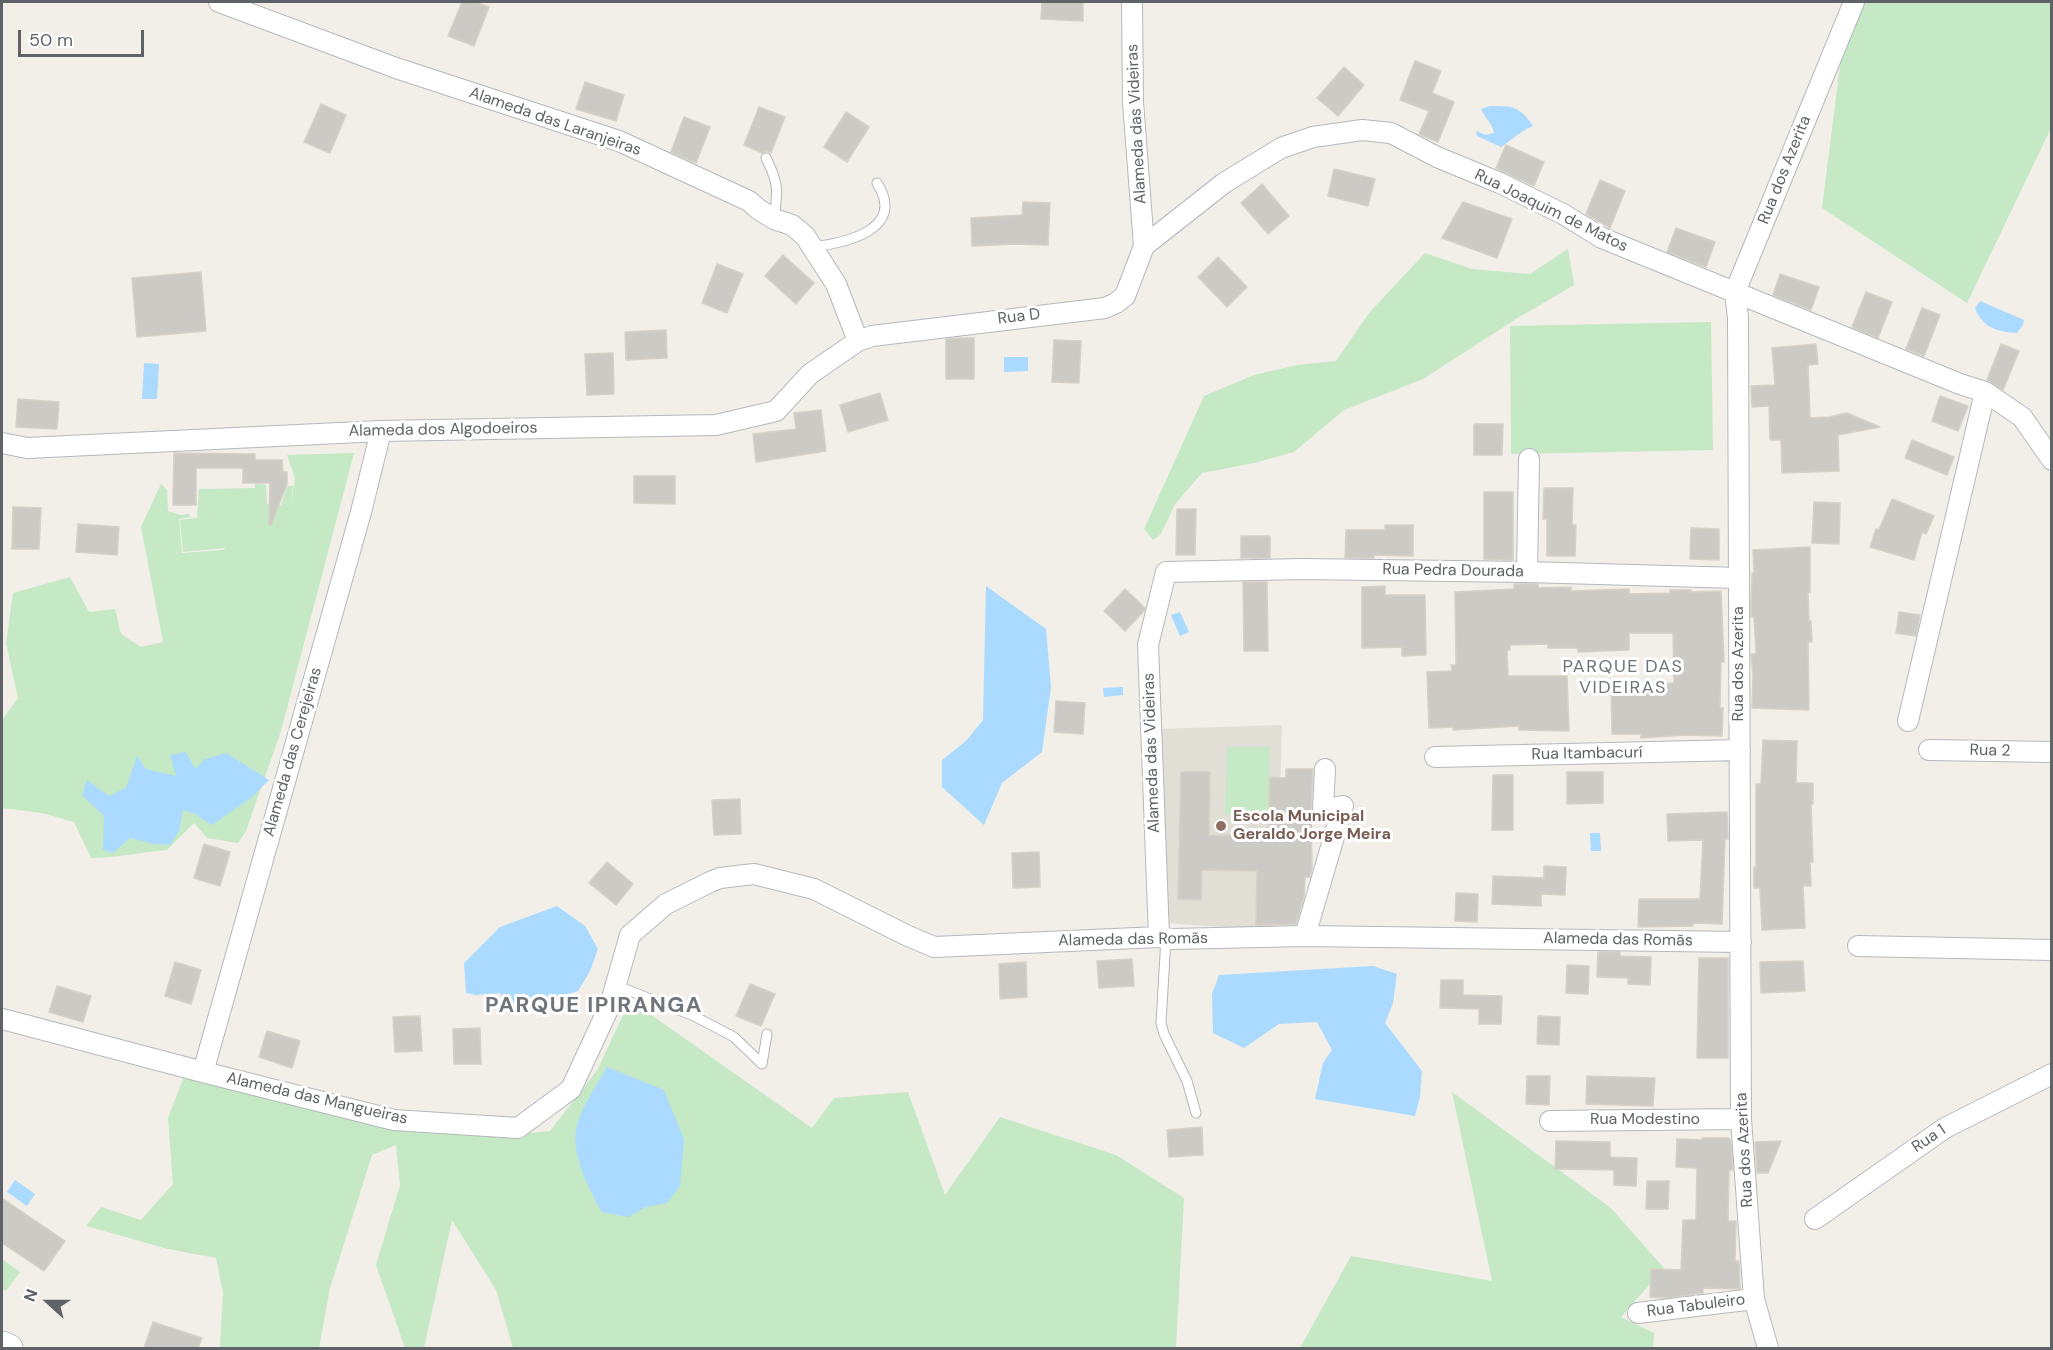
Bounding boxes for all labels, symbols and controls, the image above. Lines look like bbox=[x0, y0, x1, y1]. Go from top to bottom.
scale bar bbox=[21, 18, 147, 56]
text: 50 m bbox=[29, 28, 73, 52]
street label: Alameda das Videiras bbox=[1123, 43, 1151, 205]
street label: Alameda das Laranjeiras bbox=[466, 84, 644, 160]
street label: Rua dos Azerita bbox=[1755, 113, 1815, 227]
street label: Rua Joaquim de Matos bbox=[1471, 165, 1631, 257]
street label: Rua D bbox=[997, 305, 1041, 329]
street label: Alameda dos Algodoeiros bbox=[348, 419, 538, 441]
street label: Rua Pedra Dourada bbox=[1382, 560, 1524, 582]
street label: Rua dos Azerita bbox=[1729, 606, 1749, 722]
district label: PARQUE DAS VIDEIRAS bbox=[1562, 656, 1684, 698]
street label: Alameda das Cerejeiras bbox=[260, 665, 326, 839]
street label: Alameda das Videiras bbox=[1140, 673, 1164, 833]
street label: Rua 2 bbox=[1969, 741, 2011, 761]
street label: Rua Itambacurí bbox=[1531, 743, 1643, 765]
place label: Escola Municipal Geraldo Jorge Meira bbox=[1233, 807, 1391, 845]
marker: Escola Municipal Geraldo Jorge Meira bbox=[1214, 819, 1228, 833]
street label: Alameda das Romãs bbox=[1058, 929, 1208, 951]
street label: Alameda das Romãs bbox=[1543, 929, 1693, 951]
district label: PARQUE IPIRANGA bbox=[485, 993, 703, 1019]
street label: Alameda das Mangueiras bbox=[225, 1069, 409, 1129]
street label: Rua dos Azerita bbox=[1732, 1092, 1758, 1208]
street label: Rua Modestino bbox=[1590, 1110, 1700, 1130]
street label: Rua 1 bbox=[1908, 1121, 1950, 1157]
north arrow bbox=[18, 1272, 78, 1332]
text: N bbox=[19, 1286, 43, 1305]
street label: Rua Tabuleiro bbox=[1646, 1290, 1746, 1322]

